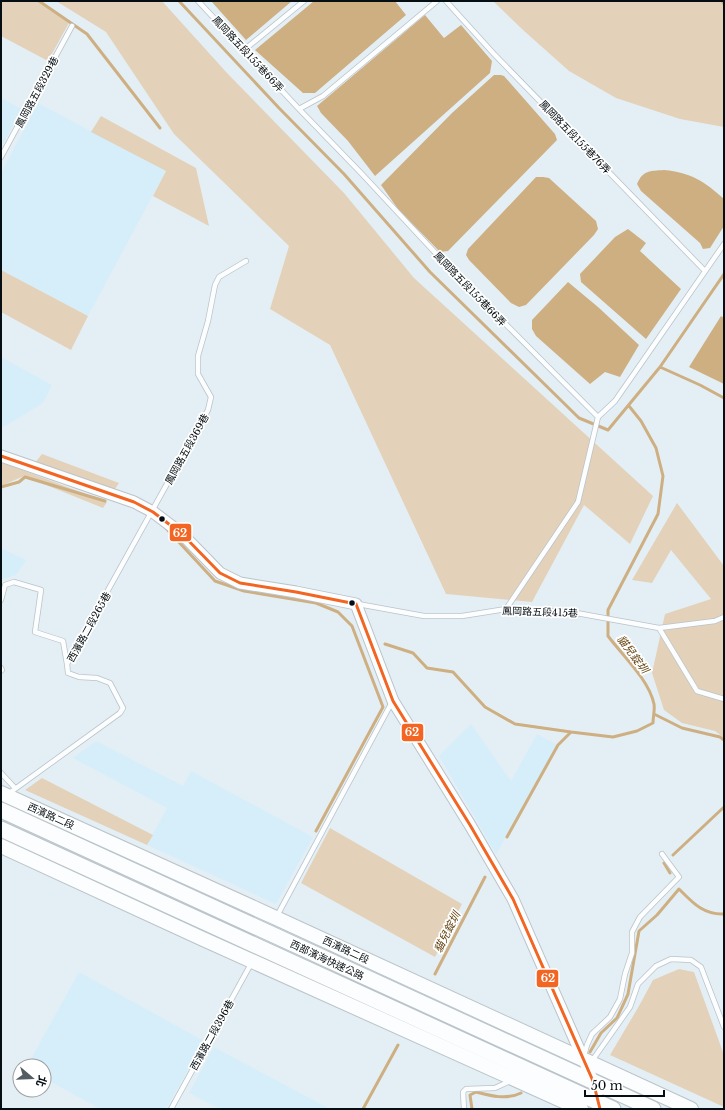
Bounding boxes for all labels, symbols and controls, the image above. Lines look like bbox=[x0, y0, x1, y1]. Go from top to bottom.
street label: 鳳岡路五段155巷66弄 bbox=[210, 13, 286, 95]
street label: 鳳岡路五段329巷 bbox=[13, 54, 61, 130]
street label: 鳳岡路五段155巷76弄 bbox=[537, 97, 613, 177]
street label: 鳳岡路五段155巷66弄 bbox=[431, 249, 509, 329]
street label: 鳳岡路五段369巷 bbox=[162, 411, 212, 487]
unlabelled marker bbox=[157, 514, 167, 524]
line badge: 62 bbox=[169, 523, 192, 542]
text: 62 bbox=[173, 526, 187, 540]
street label: 西濱路二段265巷 bbox=[64, 590, 114, 664]
unlabelled marker bbox=[347, 598, 357, 608]
street label: 鳳岡路五段415巷 bbox=[502, 604, 578, 620]
water label: 貓兒錠圳 bbox=[614, 632, 653, 677]
line badge: 62 bbox=[401, 723, 424, 742]
text: 62 bbox=[405, 725, 419, 739]
street label: 西濱路二段 bbox=[26, 800, 76, 832]
water label: 貓兒錠圳 bbox=[431, 907, 464, 955]
street label: 西濱路二段 bbox=[321, 934, 371, 966]
street label: 西部濱海快速公路 bbox=[288, 937, 366, 983]
line badge: 62 bbox=[536, 969, 559, 988]
text: 62 bbox=[541, 971, 555, 985]
street label: 西濱路二段396巷 bbox=[187, 997, 237, 1073]
north arrow bbox=[12, 1058, 52, 1098]
scale bar bbox=[585, 1072, 664, 1098]
text: 北 bbox=[33, 1074, 50, 1089]
text: 50 m bbox=[591, 1078, 623, 1093]

